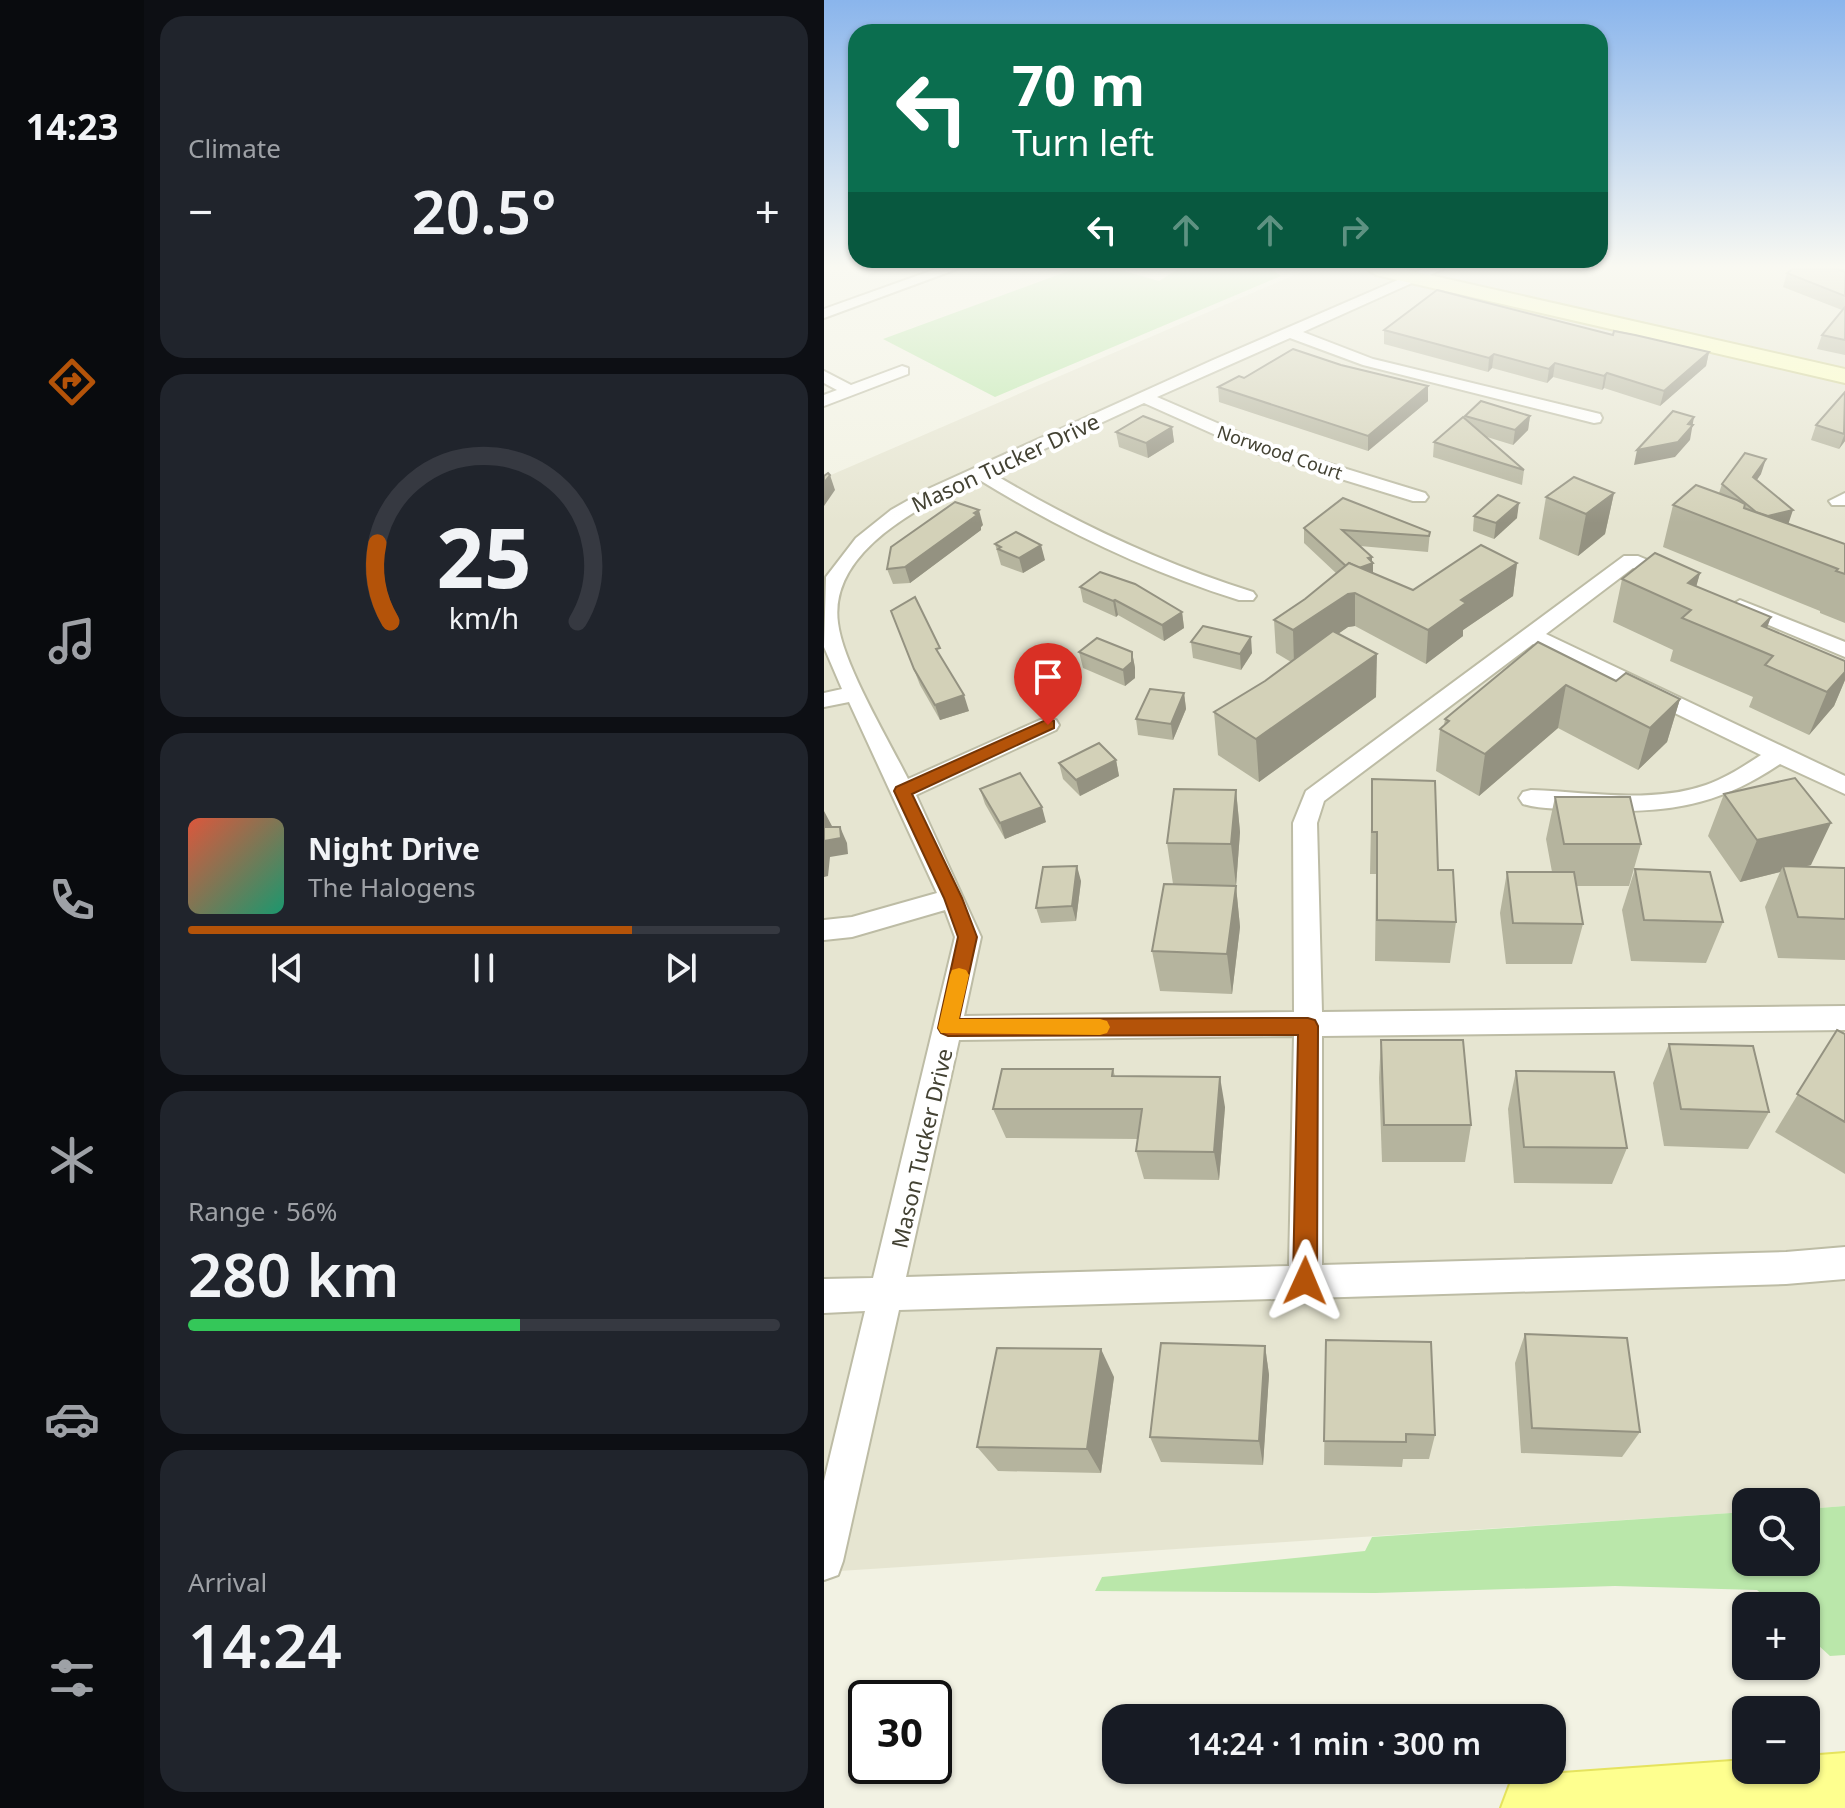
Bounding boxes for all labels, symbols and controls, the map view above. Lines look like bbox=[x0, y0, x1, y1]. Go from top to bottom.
text: 70 m bbox=[1012, 46, 1145, 122]
icon: left bbox=[880, 56, 984, 160]
text: 14:23 bbox=[26, 102, 118, 151]
text: Turn left bbox=[1012, 118, 1154, 167]
text: Climate bbox=[188, 130, 281, 166]
text: 20.5° bbox=[411, 170, 557, 252]
text: − bbox=[188, 181, 213, 241]
text: + bbox=[755, 181, 780, 241]
icon: left bbox=[1080, 208, 1124, 252]
icon: ahead bbox=[1164, 208, 1208, 252]
icon: ahead bbox=[1248, 208, 1292, 252]
icon: right bbox=[1332, 208, 1376, 252]
icon: directions bbox=[44, 354, 100, 410]
street label: Mason Tucker Drive bbox=[906, 405, 1104, 519]
street label: Norwood Court bbox=[1214, 419, 1346, 485]
text: 25 bbox=[436, 498, 532, 611]
text: km/h bbox=[449, 598, 519, 637]
icon: music bbox=[44, 613, 100, 669]
pin bbox=[1014, 643, 1082, 725]
icon: arrive bbox=[1026, 655, 1070, 699]
text: Night Drive bbox=[308, 828, 480, 869]
text: The Halogens bbox=[308, 869, 475, 905]
icon: phone bbox=[44, 872, 100, 928]
icon: previous bbox=[265, 946, 309, 990]
icon: pause bbox=[462, 946, 506, 990]
icon: next bbox=[659, 946, 703, 990]
street label: Mason Tucker Drive bbox=[883, 1045, 959, 1251]
icon: climate bbox=[44, 1132, 100, 1188]
text: Range · 56% bbox=[188, 1193, 337, 1229]
text: 280 km bbox=[188, 1233, 399, 1315]
position arrow bbox=[1263, 1239, 1347, 1323]
icon: car bbox=[44, 1391, 100, 1447]
map controls bbox=[1732, 1488, 1820, 1784]
button: search bbox=[1732, 1488, 1820, 1576]
text: Arrival bbox=[188, 1564, 267, 1600]
button: + bbox=[1732, 1592, 1820, 1680]
text: 14:24 bbox=[188, 1604, 342, 1686]
icon: filters bbox=[44, 1650, 100, 1706]
speed limit sign: 30 bbox=[848, 1680, 952, 1784]
button: − bbox=[1732, 1696, 1820, 1784]
text: 14:24 · 1 min · 300 m bbox=[1187, 1723, 1481, 1764]

